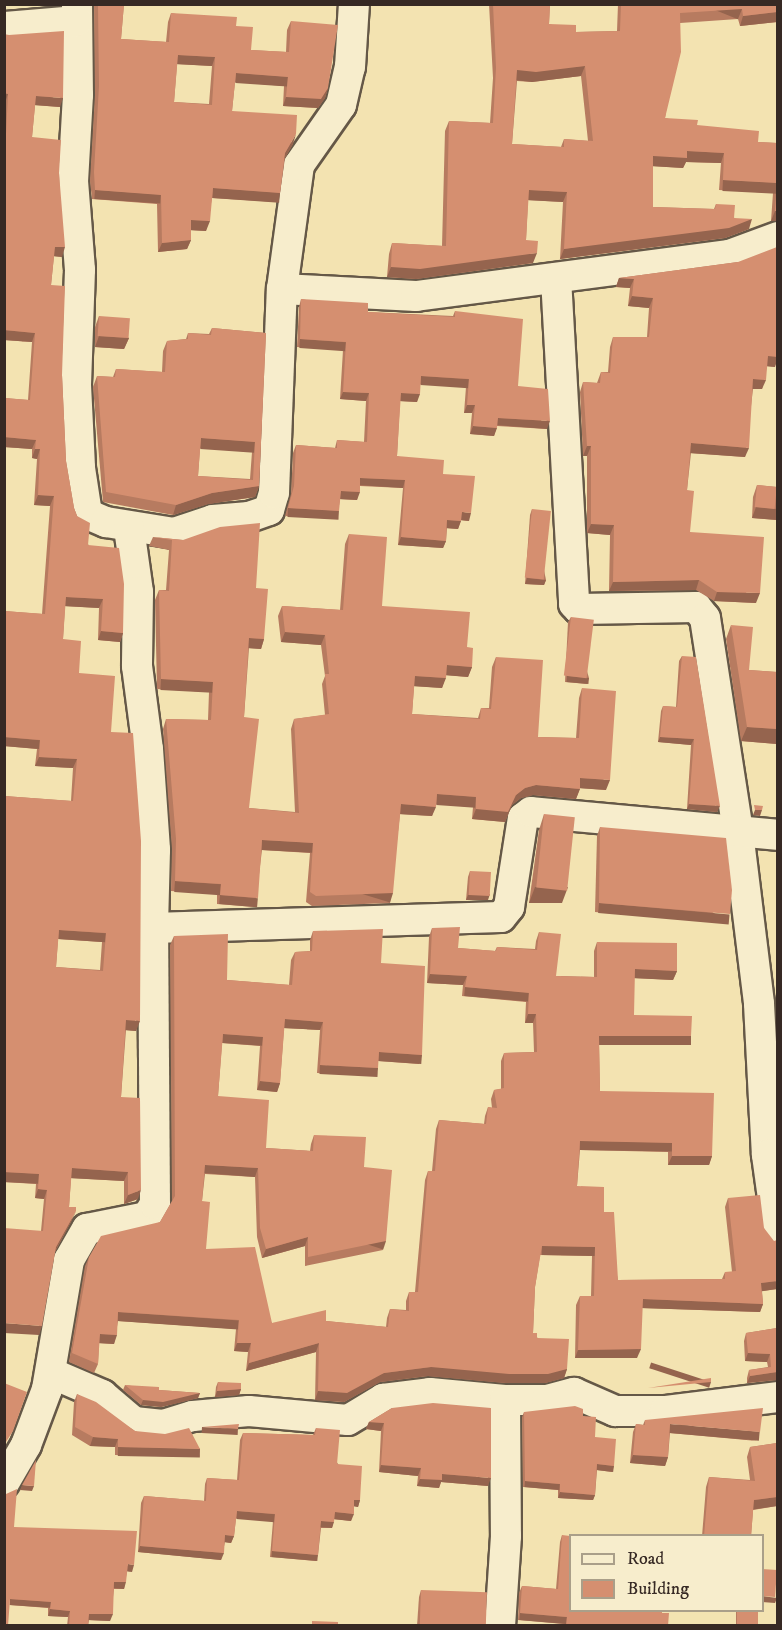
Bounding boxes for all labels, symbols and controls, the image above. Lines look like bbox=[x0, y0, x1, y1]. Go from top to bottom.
legend bbox=[569, 1534, 764, 1612]
text: Road bbox=[627, 1548, 664, 1570]
text: Building bbox=[627, 1578, 689, 1600]

